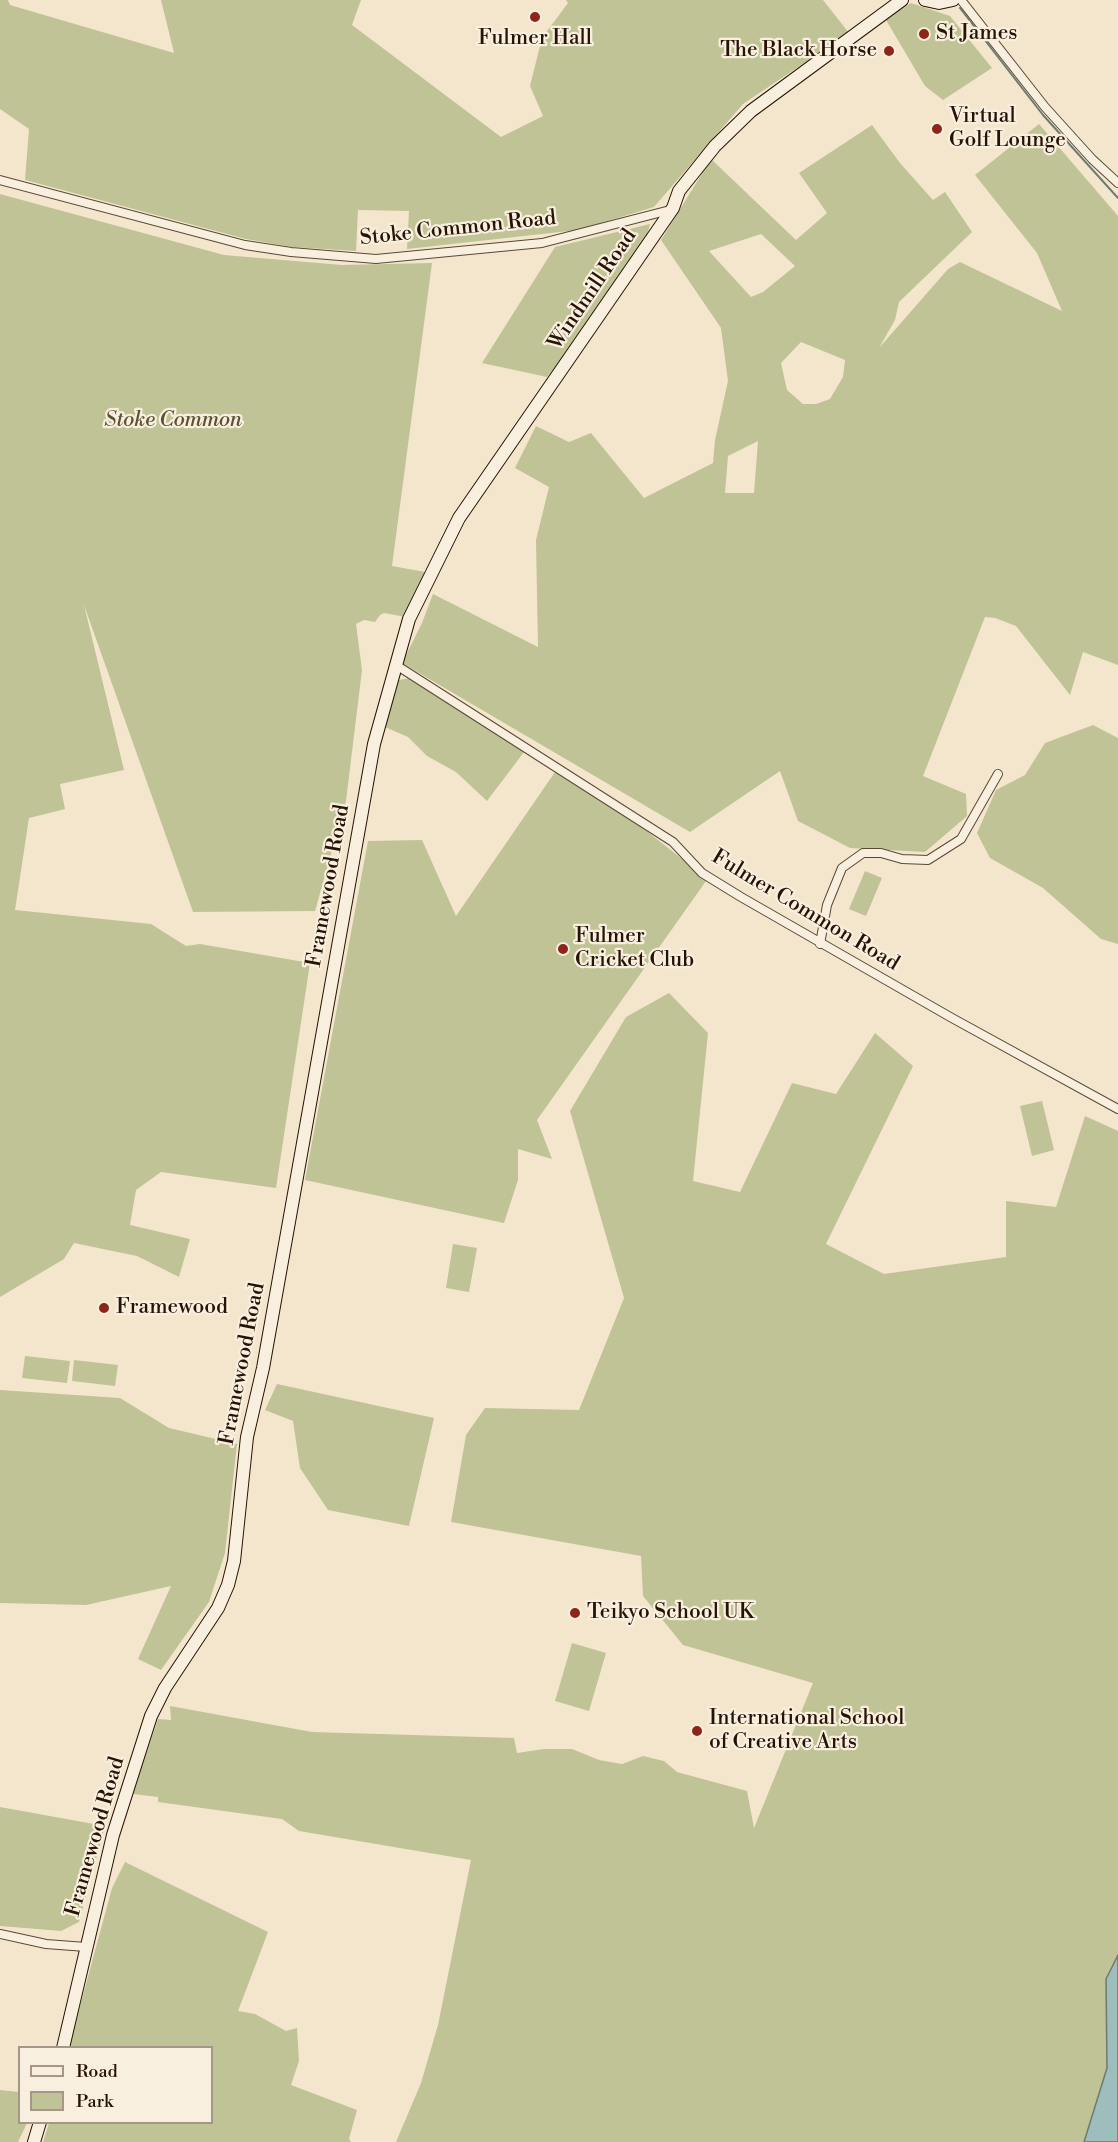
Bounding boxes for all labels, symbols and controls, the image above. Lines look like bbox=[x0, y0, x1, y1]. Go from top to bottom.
marker: Fulmer Hall bbox=[528, 10, 542, 24]
place label: St James bbox=[936, 21, 1018, 47]
place label: Fulmer Hall bbox=[478, 26, 592, 52]
marker: St James bbox=[917, 27, 931, 41]
place label: The Black Horse bbox=[720, 38, 877, 64]
marker: The Black Horse bbox=[882, 44, 896, 58]
place label: Virtual Golf Lounge bbox=[949, 104, 1066, 154]
marker: Virtual Golf Lounge bbox=[930, 122, 944, 136]
street label: Stoke Common Road bbox=[359, 206, 557, 252]
street label: Windmill Road bbox=[543, 225, 643, 355]
park label: Stoke Common bbox=[104, 408, 242, 434]
street label: Framewood Road bbox=[302, 803, 356, 969]
street label: Fulmer Common Road bbox=[707, 845, 903, 977]
place label: Fulmer Cricket Club bbox=[575, 924, 694, 974]
marker: Fulmer Cricket Club bbox=[556, 942, 570, 956]
street label: Framewood Road bbox=[215, 1281, 271, 1447]
place label: Framewood bbox=[116, 1295, 228, 1321]
marker: Framewood bbox=[97, 1301, 111, 1315]
place label: Teikyo School UK bbox=[587, 1600, 754, 1626]
marker: Teikyo School UK bbox=[568, 1606, 582, 1620]
place label: International School of Creative Arts bbox=[709, 1706, 905, 1756]
marker: International School of Creative Arts bbox=[690, 1724, 704, 1738]
street label: Framewood Road bbox=[61, 1754, 131, 1920]
legend bbox=[18, 2046, 213, 2124]
text: Road bbox=[76, 2060, 118, 2083]
text: Park bbox=[76, 2090, 113, 2113]

